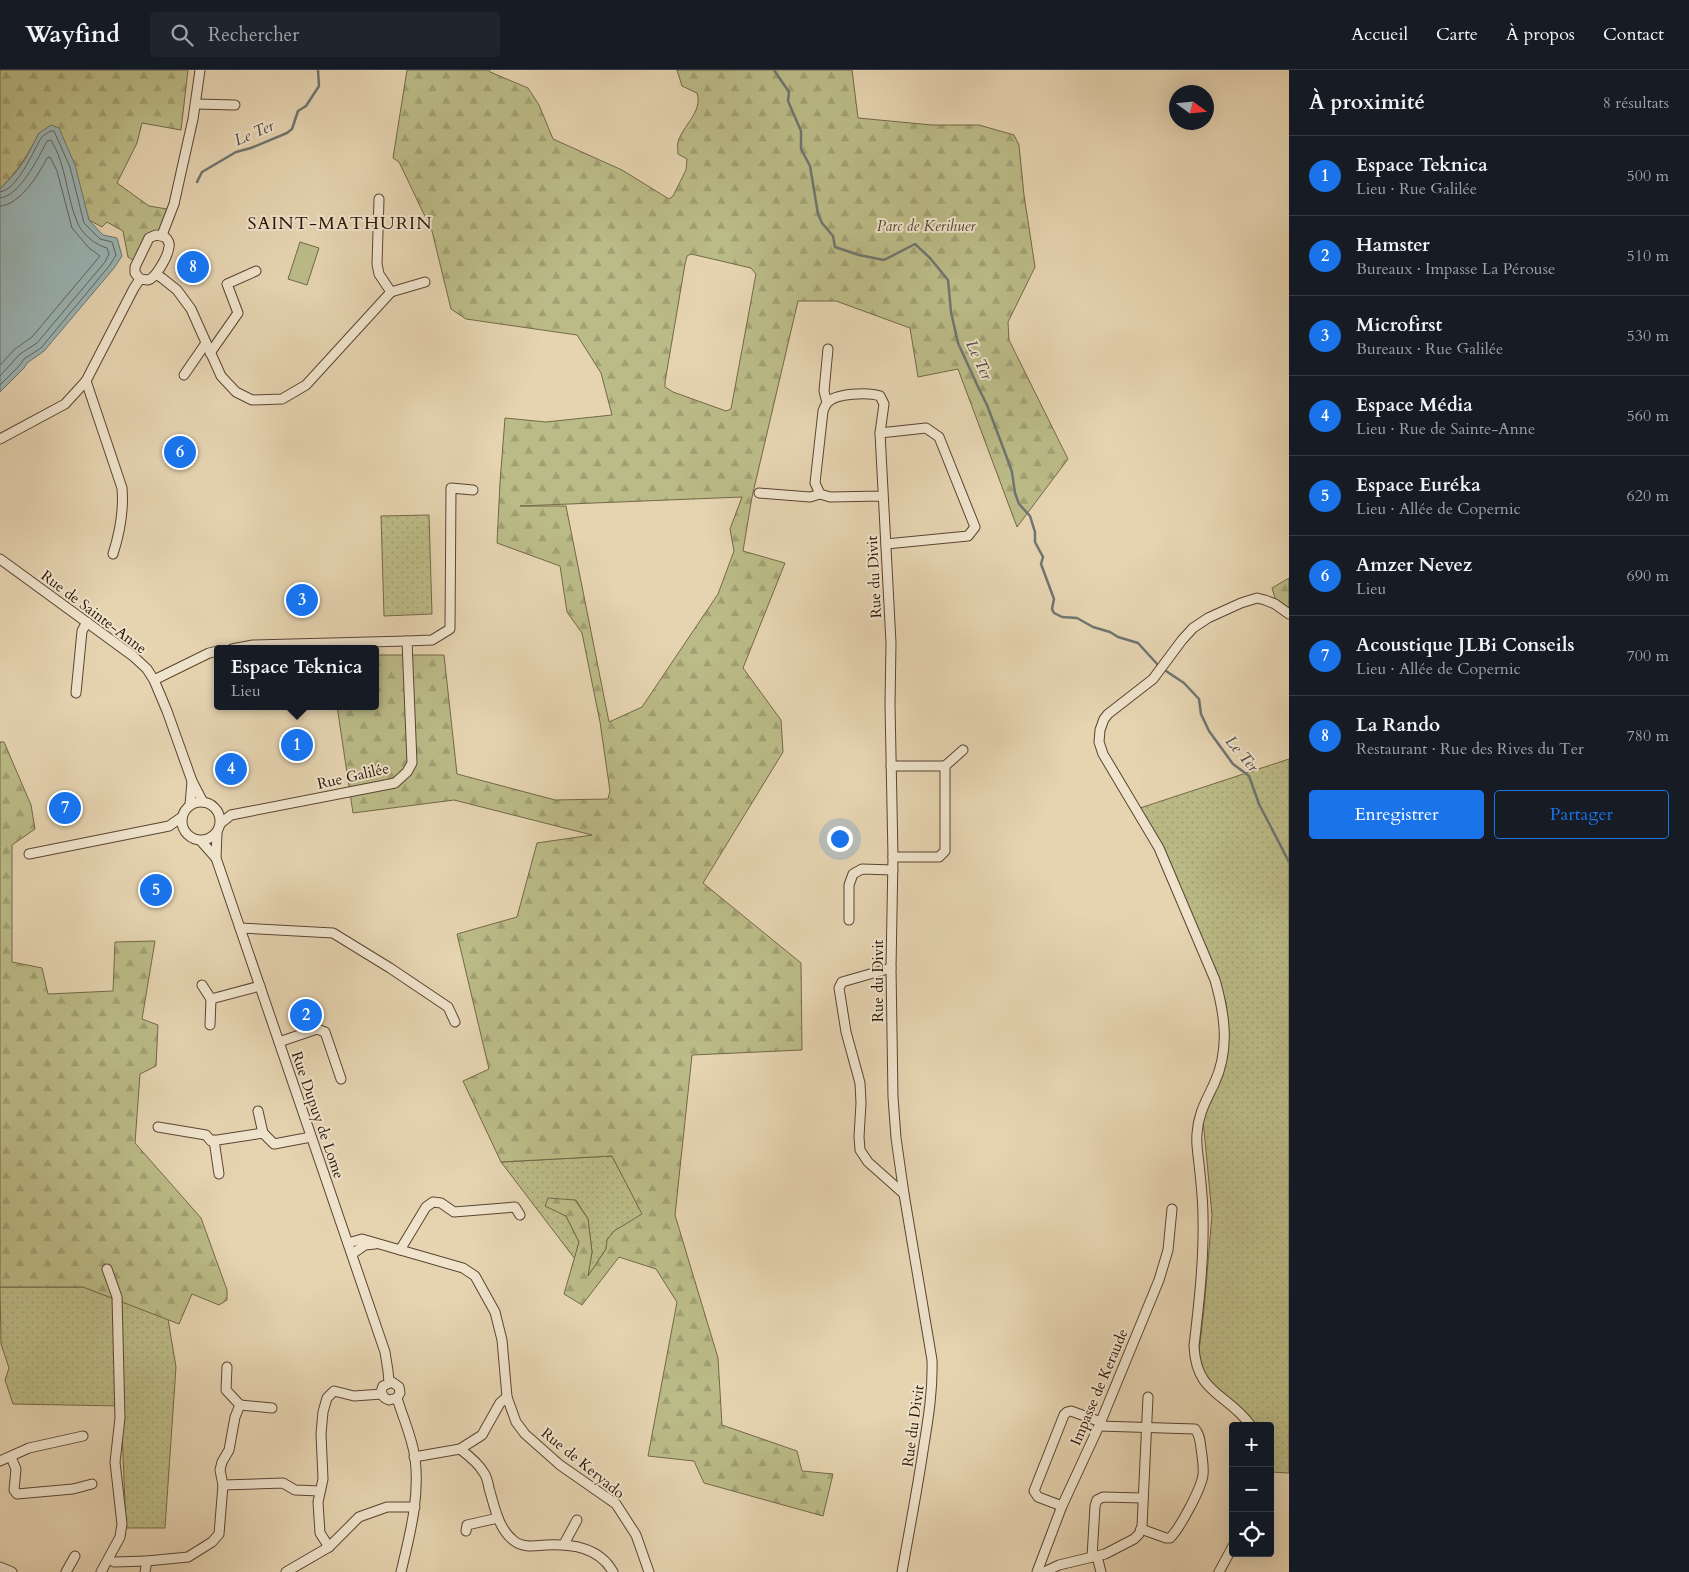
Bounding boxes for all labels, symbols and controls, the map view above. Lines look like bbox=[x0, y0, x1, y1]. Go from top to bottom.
search box bbox=[150, 12, 500, 57]
text: Wayfind bbox=[25, 18, 120, 51]
icon: search bbox=[168, 21, 196, 49]
text: Rechercher bbox=[208, 22, 299, 48]
text: Accueil bbox=[1351, 22, 1408, 47]
text: Carte bbox=[1436, 22, 1478, 47]
text: À propos bbox=[1506, 22, 1575, 47]
text: Contact bbox=[1603, 22, 1664, 47]
north arrow bbox=[1169, 85, 1214, 130]
text: À proximité bbox=[1309, 88, 1425, 117]
text: 8 résultats bbox=[1603, 92, 1669, 114]
water label: Le Ter bbox=[231, 114, 278, 151]
text: Espace Teknica bbox=[1356, 152, 1488, 178]
text: 1 bbox=[1321, 165, 1329, 187]
text: 500 m bbox=[1627, 165, 1669, 187]
text: Lieu · Rue Galilée bbox=[1356, 178, 1477, 200]
district label: SAINT-MATHURIN bbox=[247, 211, 433, 236]
park label: Parc de Kerihuer bbox=[877, 216, 976, 236]
text: Hamster bbox=[1356, 232, 1430, 258]
text: 2 bbox=[1321, 245, 1329, 267]
text: 510 m bbox=[1627, 245, 1669, 267]
pin: 8 bbox=[177, 248, 209, 286]
text: Bureaux · Impasse La Pérouse bbox=[1356, 258, 1555, 280]
text: Microfirst bbox=[1356, 312, 1442, 338]
text: 3 bbox=[1321, 325, 1329, 347]
text: 530 m bbox=[1627, 325, 1669, 347]
water label: Le Ter bbox=[960, 337, 998, 384]
text: Bureaux · Rue Galilée bbox=[1356, 338, 1503, 360]
text: Espace Média bbox=[1356, 392, 1473, 418]
text: 4 bbox=[1321, 405, 1329, 427]
text: 560 m bbox=[1627, 405, 1669, 427]
text: Lieu · Rue de Sainte-Anne bbox=[1356, 418, 1535, 440]
pin: 6 bbox=[164, 433, 196, 471]
text: Espace Euréka bbox=[1356, 472, 1481, 498]
text: 5 bbox=[1321, 485, 1329, 507]
text: 620 m bbox=[1627, 485, 1669, 507]
text: Lieu · Allée de Copernic bbox=[1356, 498, 1521, 520]
street label: Rue du Divit bbox=[862, 535, 886, 619]
text: Amzer Nevez bbox=[1356, 552, 1472, 578]
text: 6 bbox=[1321, 565, 1329, 587]
text: 690 m bbox=[1627, 565, 1669, 587]
street label: Rue de Sainte-Anne bbox=[37, 566, 151, 659]
text: Lieu bbox=[1356, 578, 1386, 600]
pin: 3 bbox=[286, 581, 318, 619]
text: Acoustique JLBi Conseils bbox=[1356, 632, 1574, 658]
popup bbox=[214, 645, 379, 710]
text: 7 bbox=[1321, 645, 1329, 667]
text: 700 m bbox=[1627, 645, 1669, 667]
text: Espace Teknica bbox=[231, 654, 362, 680]
text: Lieu · Allée de Copernic bbox=[1356, 658, 1521, 680]
text: Lieu bbox=[231, 680, 261, 702]
text: La Rando bbox=[1356, 712, 1440, 738]
text: 8 bbox=[1321, 725, 1329, 747]
text: 780 m bbox=[1627, 725, 1669, 747]
pin: 1 bbox=[281, 726, 313, 764]
water label: Le Ter bbox=[1220, 731, 1264, 778]
text: Restaurant · Rue des Rives du Ter bbox=[1356, 738, 1584, 760]
pin: 4 bbox=[215, 750, 247, 788]
street label: Rue Galilée bbox=[315, 758, 391, 794]
pin: 7 bbox=[49, 789, 81, 827]
button: Enregistrer bbox=[1309, 790, 1484, 839]
button: Partager bbox=[1494, 790, 1669, 839]
your location bbox=[827, 826, 853, 852]
pin: 5 bbox=[140, 871, 172, 909]
street label: Rue du Divit bbox=[868, 939, 888, 1022]
pin: 2 bbox=[290, 996, 322, 1034]
street label: Rue Dupuy de Lome bbox=[287, 1049, 349, 1182]
street label: Impasse de Keraude bbox=[1065, 1325, 1133, 1448]
street label: Rue du Divit bbox=[897, 1383, 929, 1468]
map controls bbox=[1229, 1422, 1274, 1557]
button: + bbox=[1229, 1422, 1274, 1467]
street label: Rue de Keryado bbox=[537, 1423, 629, 1503]
button: − bbox=[1229, 1467, 1274, 1512]
button: locate bbox=[1229, 1512, 1274, 1557]

